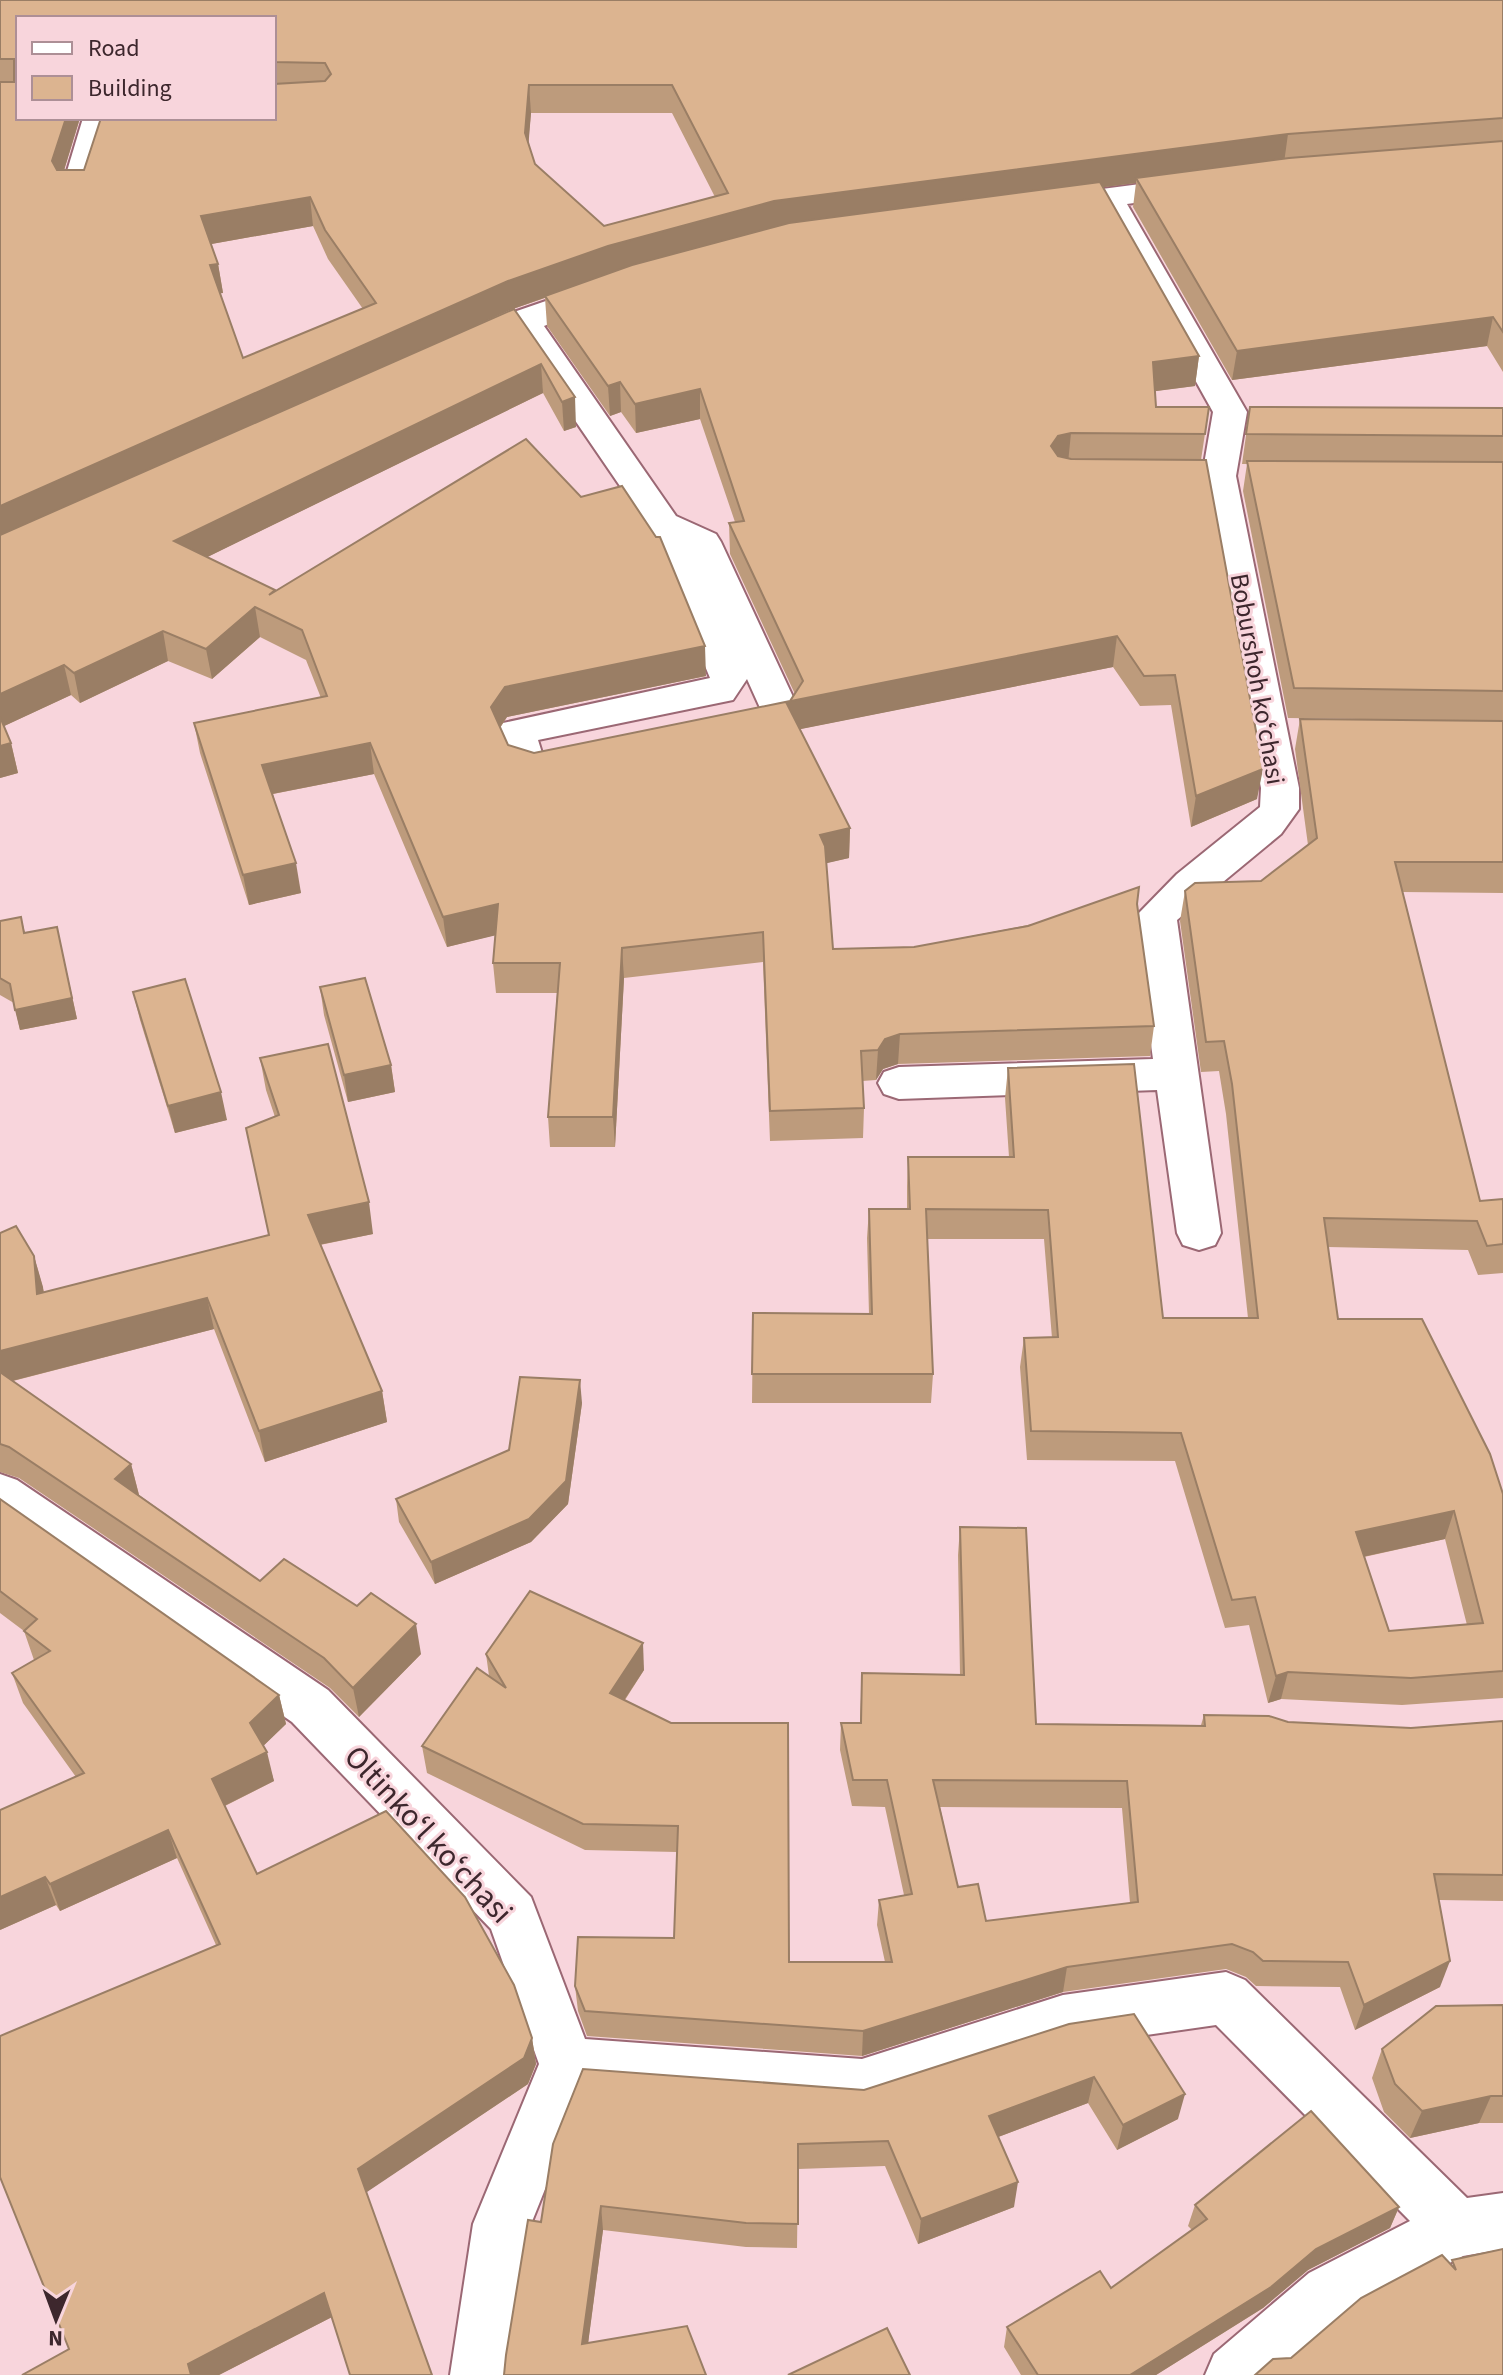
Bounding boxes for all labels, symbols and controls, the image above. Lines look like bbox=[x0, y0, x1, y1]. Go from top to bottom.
legend bbox=[16, 16, 276, 120]
text: Road bbox=[88, 31, 140, 66]
text: Building bbox=[88, 71, 172, 106]
street label: Boburshoh koʻchasi bbox=[1221, 571, 1294, 788]
street label: Oltinkoʻl koʻchasi bbox=[333, 1735, 523, 1934]
north arrow bbox=[16, 2279, 96, 2359]
text: N bbox=[48, 2322, 63, 2354]

